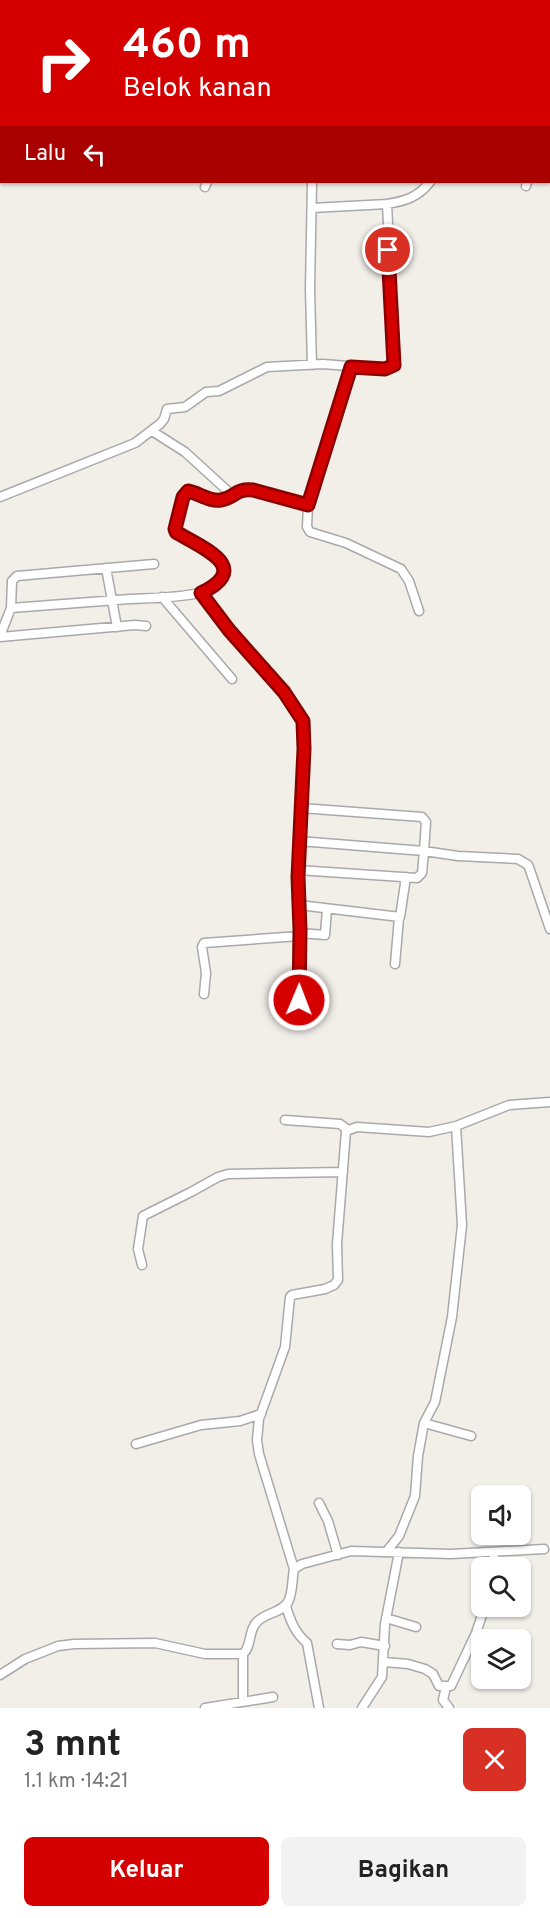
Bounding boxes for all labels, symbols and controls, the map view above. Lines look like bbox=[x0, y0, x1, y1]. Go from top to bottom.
text: 460 m bbox=[123, 20, 251, 73]
icon: right bbox=[24, 24, 102, 102]
text: Belok kanan bbox=[123, 72, 272, 106]
icon: left bbox=[78, 138, 111, 171]
text: Lalu bbox=[24, 141, 66, 168]
pin bbox=[362, 224, 413, 275]
icon: arrive bbox=[371, 233, 404, 266]
position arrow bbox=[267, 968, 331, 1032]
map controls bbox=[471, 1485, 531, 1689]
button: sound bbox=[471, 1485, 531, 1545]
button: search bbox=[471, 1557, 531, 1617]
button: layers bbox=[471, 1629, 531, 1689]
text: 3 mnt bbox=[24, 1723, 121, 1769]
button: close bbox=[463, 1728, 526, 1791]
text: 1.1 km · 14:21 bbox=[24, 1769, 129, 1795]
button: Keluar bbox=[24, 1837, 269, 1906]
button: Bagikan bbox=[281, 1837, 526, 1906]

